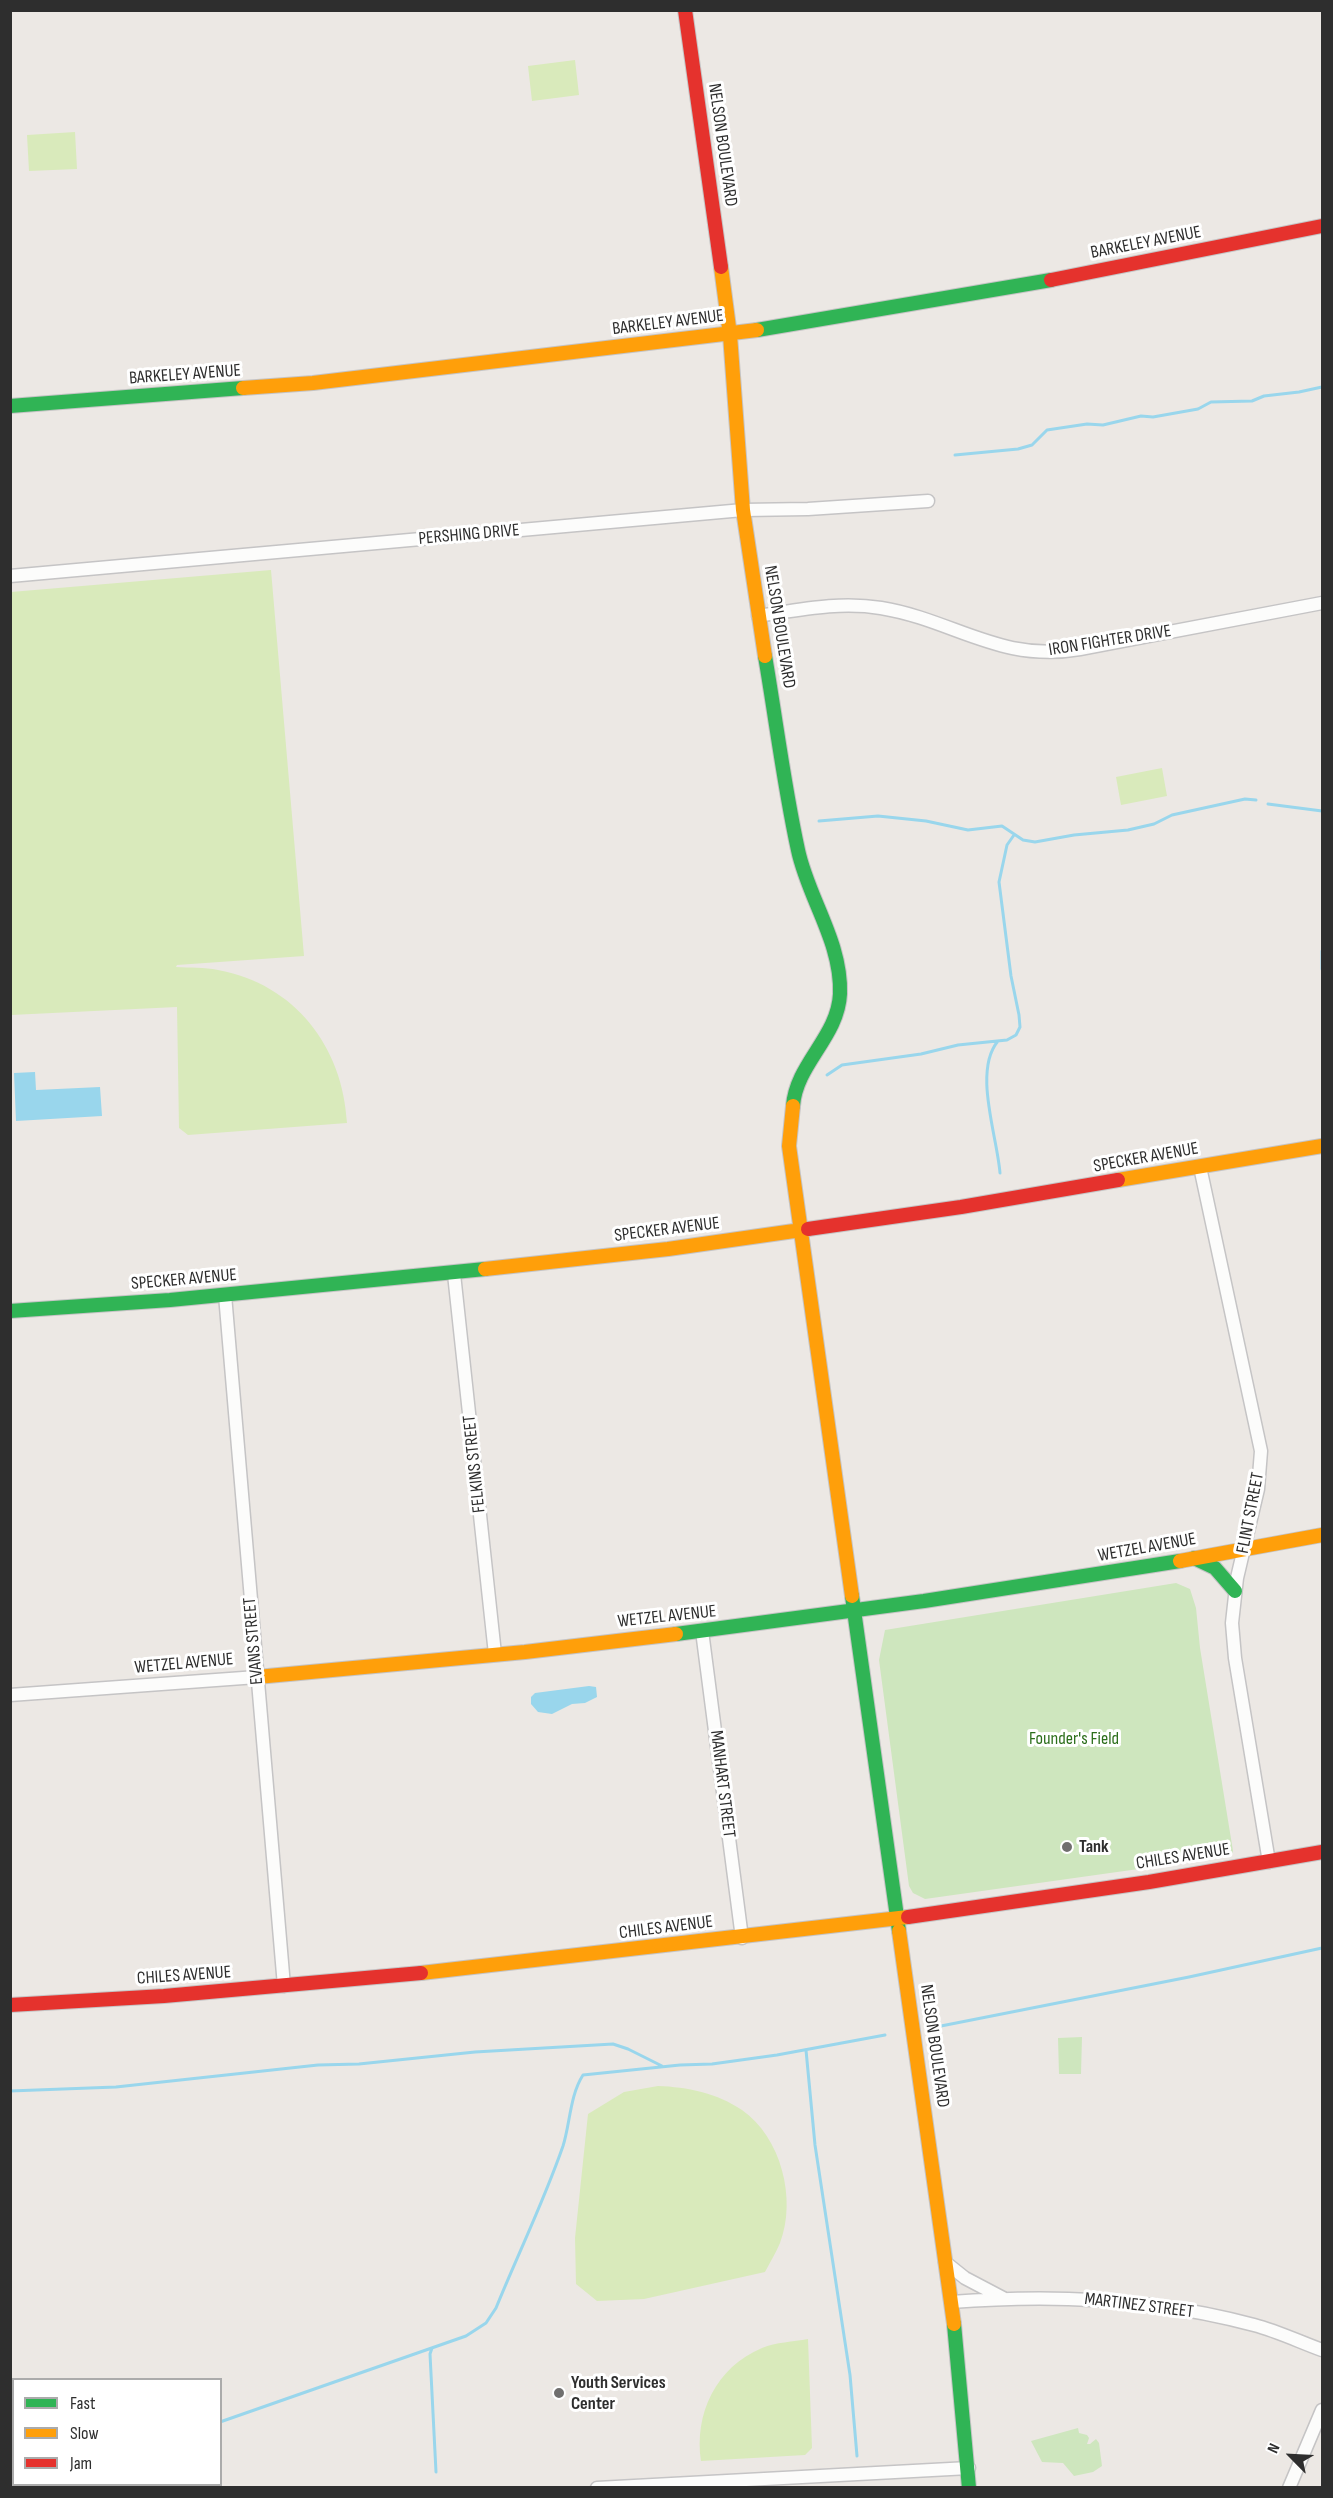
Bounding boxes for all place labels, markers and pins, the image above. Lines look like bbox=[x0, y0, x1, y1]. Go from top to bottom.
place label: Tank bbox=[1079, 1836, 1109, 1858]
marker: Tank bbox=[1060, 1840, 1074, 1854]
place label: Youth Services Center bbox=[571, 2372, 666, 2414]
marker: Youth Services Center bbox=[552, 2386, 566, 2400]

